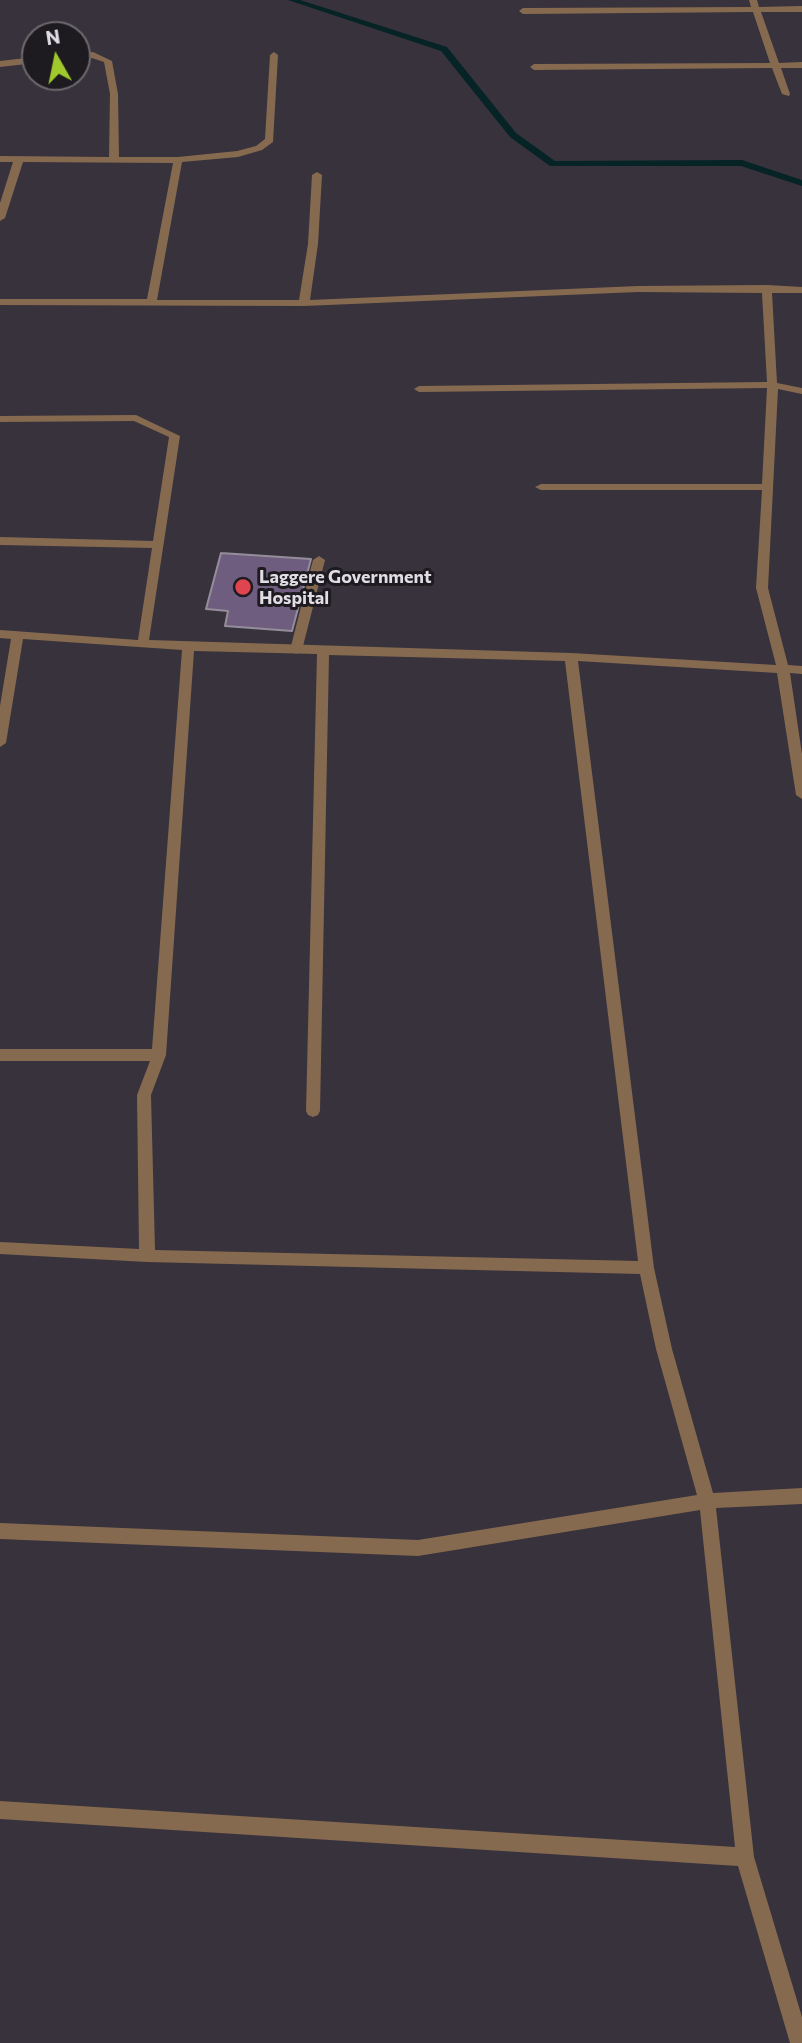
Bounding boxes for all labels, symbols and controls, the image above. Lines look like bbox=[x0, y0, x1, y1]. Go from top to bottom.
north arrow bbox=[21, 21, 91, 91]
text: N bbox=[44, 24, 62, 49]
place label: Laggere Government Hospital bbox=[259, 566, 432, 608]
marker: Laggere Government Hospital bbox=[233, 577, 253, 597]

